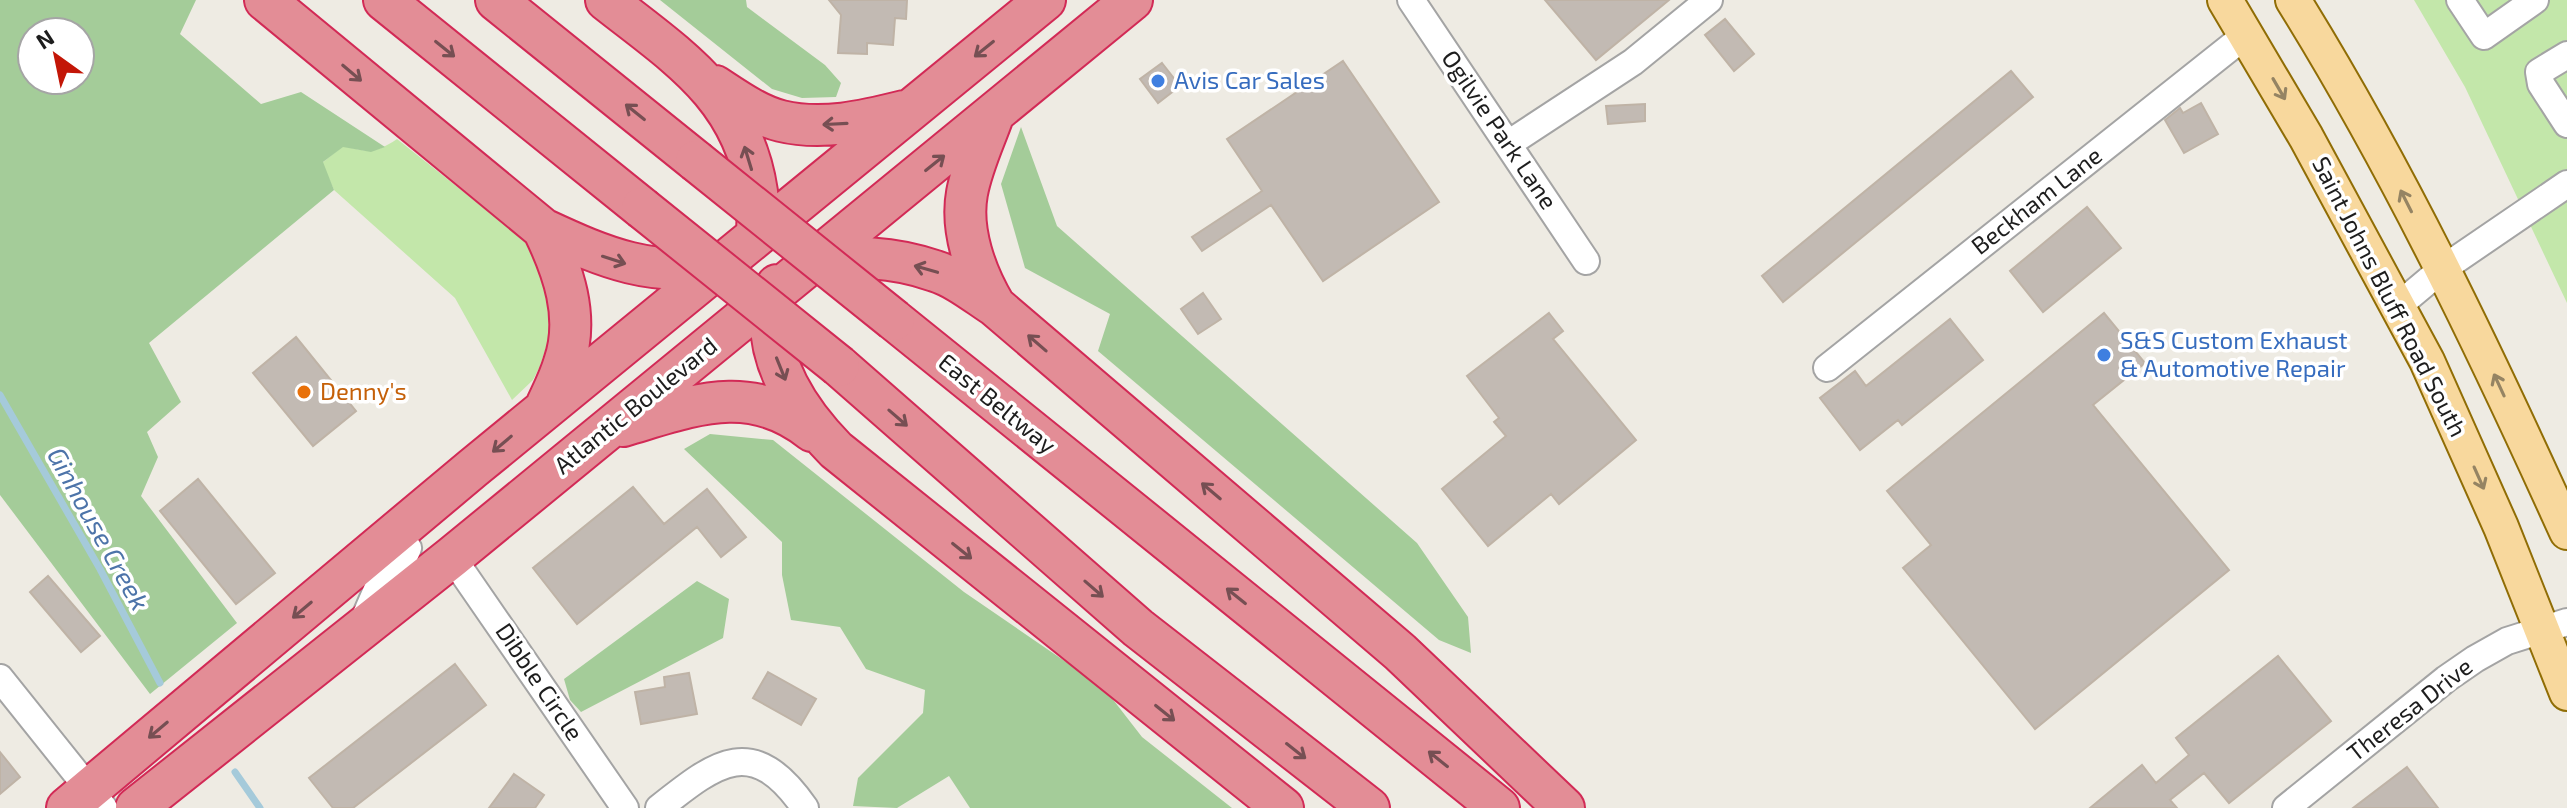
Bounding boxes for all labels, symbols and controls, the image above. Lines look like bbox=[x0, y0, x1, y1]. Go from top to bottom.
north arrow bbox=[16, 16, 96, 96]
text: N bbox=[31, 23, 58, 54]
one-way arrow bbox=[434, 40, 455, 58]
one-way arrow bbox=[974, 40, 995, 58]
street label: Ogilvie Park Lane bbox=[1436, 44, 1564, 214]
one-way arrow bbox=[341, 64, 362, 82]
place label: Avis Car Sales bbox=[1174, 65, 1325, 94]
marker: Avis Car Sales bbox=[1149, 72, 1167, 90]
one-way arrow bbox=[2271, 77, 2287, 100]
one-way arrow bbox=[625, 103, 646, 121]
one-way arrow bbox=[822, 117, 849, 132]
street label: Beckham Lane bbox=[1965, 140, 2107, 260]
one-way arrow bbox=[740, 145, 755, 171]
street label: Saint Johns Bluff Road South bbox=[2307, 151, 2474, 441]
one-way arrow bbox=[924, 154, 945, 172]
one-way arrow bbox=[2397, 189, 2413, 213]
one-way arrow bbox=[602, 253, 627, 268]
one-way arrow bbox=[914, 261, 940, 276]
place label: S&S Custom Exhaust & Automotive Repair bbox=[2120, 325, 2348, 382]
street label: Atlantic Boulevard bbox=[548, 330, 722, 479]
one-way arrow bbox=[1028, 334, 1048, 352]
marker: S&S Custom Exhaust & Automotive Repair bbox=[2095, 346, 2113, 364]
street label: East Beltway bbox=[933, 347, 1063, 459]
one-way arrow bbox=[775, 356, 790, 381]
one-way arrow bbox=[2491, 374, 2506, 398]
place label: Denny's bbox=[320, 376, 407, 405]
marker: Denny's bbox=[295, 383, 313, 401]
one-way arrow bbox=[888, 408, 908, 426]
one-way arrow bbox=[492, 435, 513, 453]
water label: Ginhouse Creek bbox=[42, 441, 157, 615]
one-way arrow bbox=[2473, 465, 2488, 490]
one-way arrow bbox=[1201, 482, 1221, 500]
one-way arrow bbox=[951, 542, 972, 559]
one-way arrow bbox=[1083, 580, 1103, 598]
one-way arrow bbox=[1226, 587, 1247, 605]
one-way arrow bbox=[292, 601, 313, 619]
street label: Dibble Circle bbox=[490, 617, 590, 745]
street label: Theresa Drive bbox=[2341, 651, 2477, 767]
one-way arrow bbox=[1154, 704, 1175, 722]
one-way arrow bbox=[149, 721, 169, 739]
one-way arrow bbox=[1285, 743, 1307, 760]
one-way arrow bbox=[1428, 751, 1449, 768]

